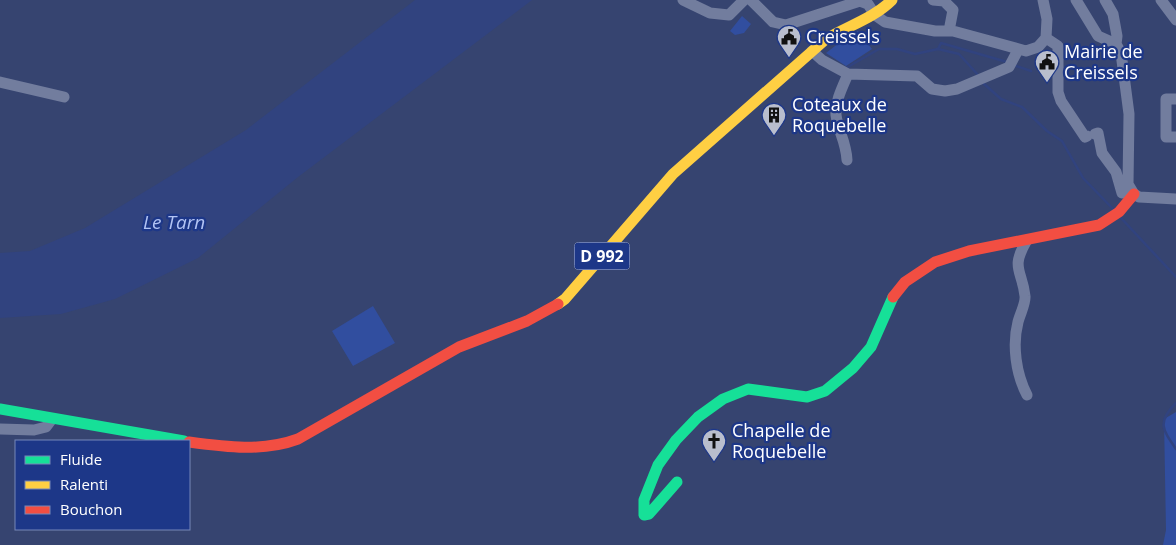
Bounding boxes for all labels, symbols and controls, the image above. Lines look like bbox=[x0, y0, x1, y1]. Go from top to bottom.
public building icon: Creissels bbox=[776, 24, 802, 58]
place label: Creissels bbox=[806, 24, 880, 48]
place label: Mairie de Creissels bbox=[1064, 39, 1143, 84]
public building icon: Mairie de Creissels bbox=[1034, 49, 1060, 83]
place label: Coteaux de Roquebelle bbox=[792, 92, 887, 137]
building icon: Coteaux de Roquebelle bbox=[761, 102, 787, 136]
water label: Le Tarn bbox=[143, 209, 205, 235]
road number: D 992 bbox=[574, 242, 630, 270]
place label: Chapelle de Roquebelle bbox=[732, 418, 831, 463]
church icon: Chapelle de Roquebelle bbox=[701, 428, 727, 462]
legend bbox=[15, 440, 190, 530]
text: Fluide bbox=[60, 449, 102, 469]
text: Ralenti bbox=[60, 474, 108, 494]
text: Bouchon bbox=[60, 499, 123, 519]

